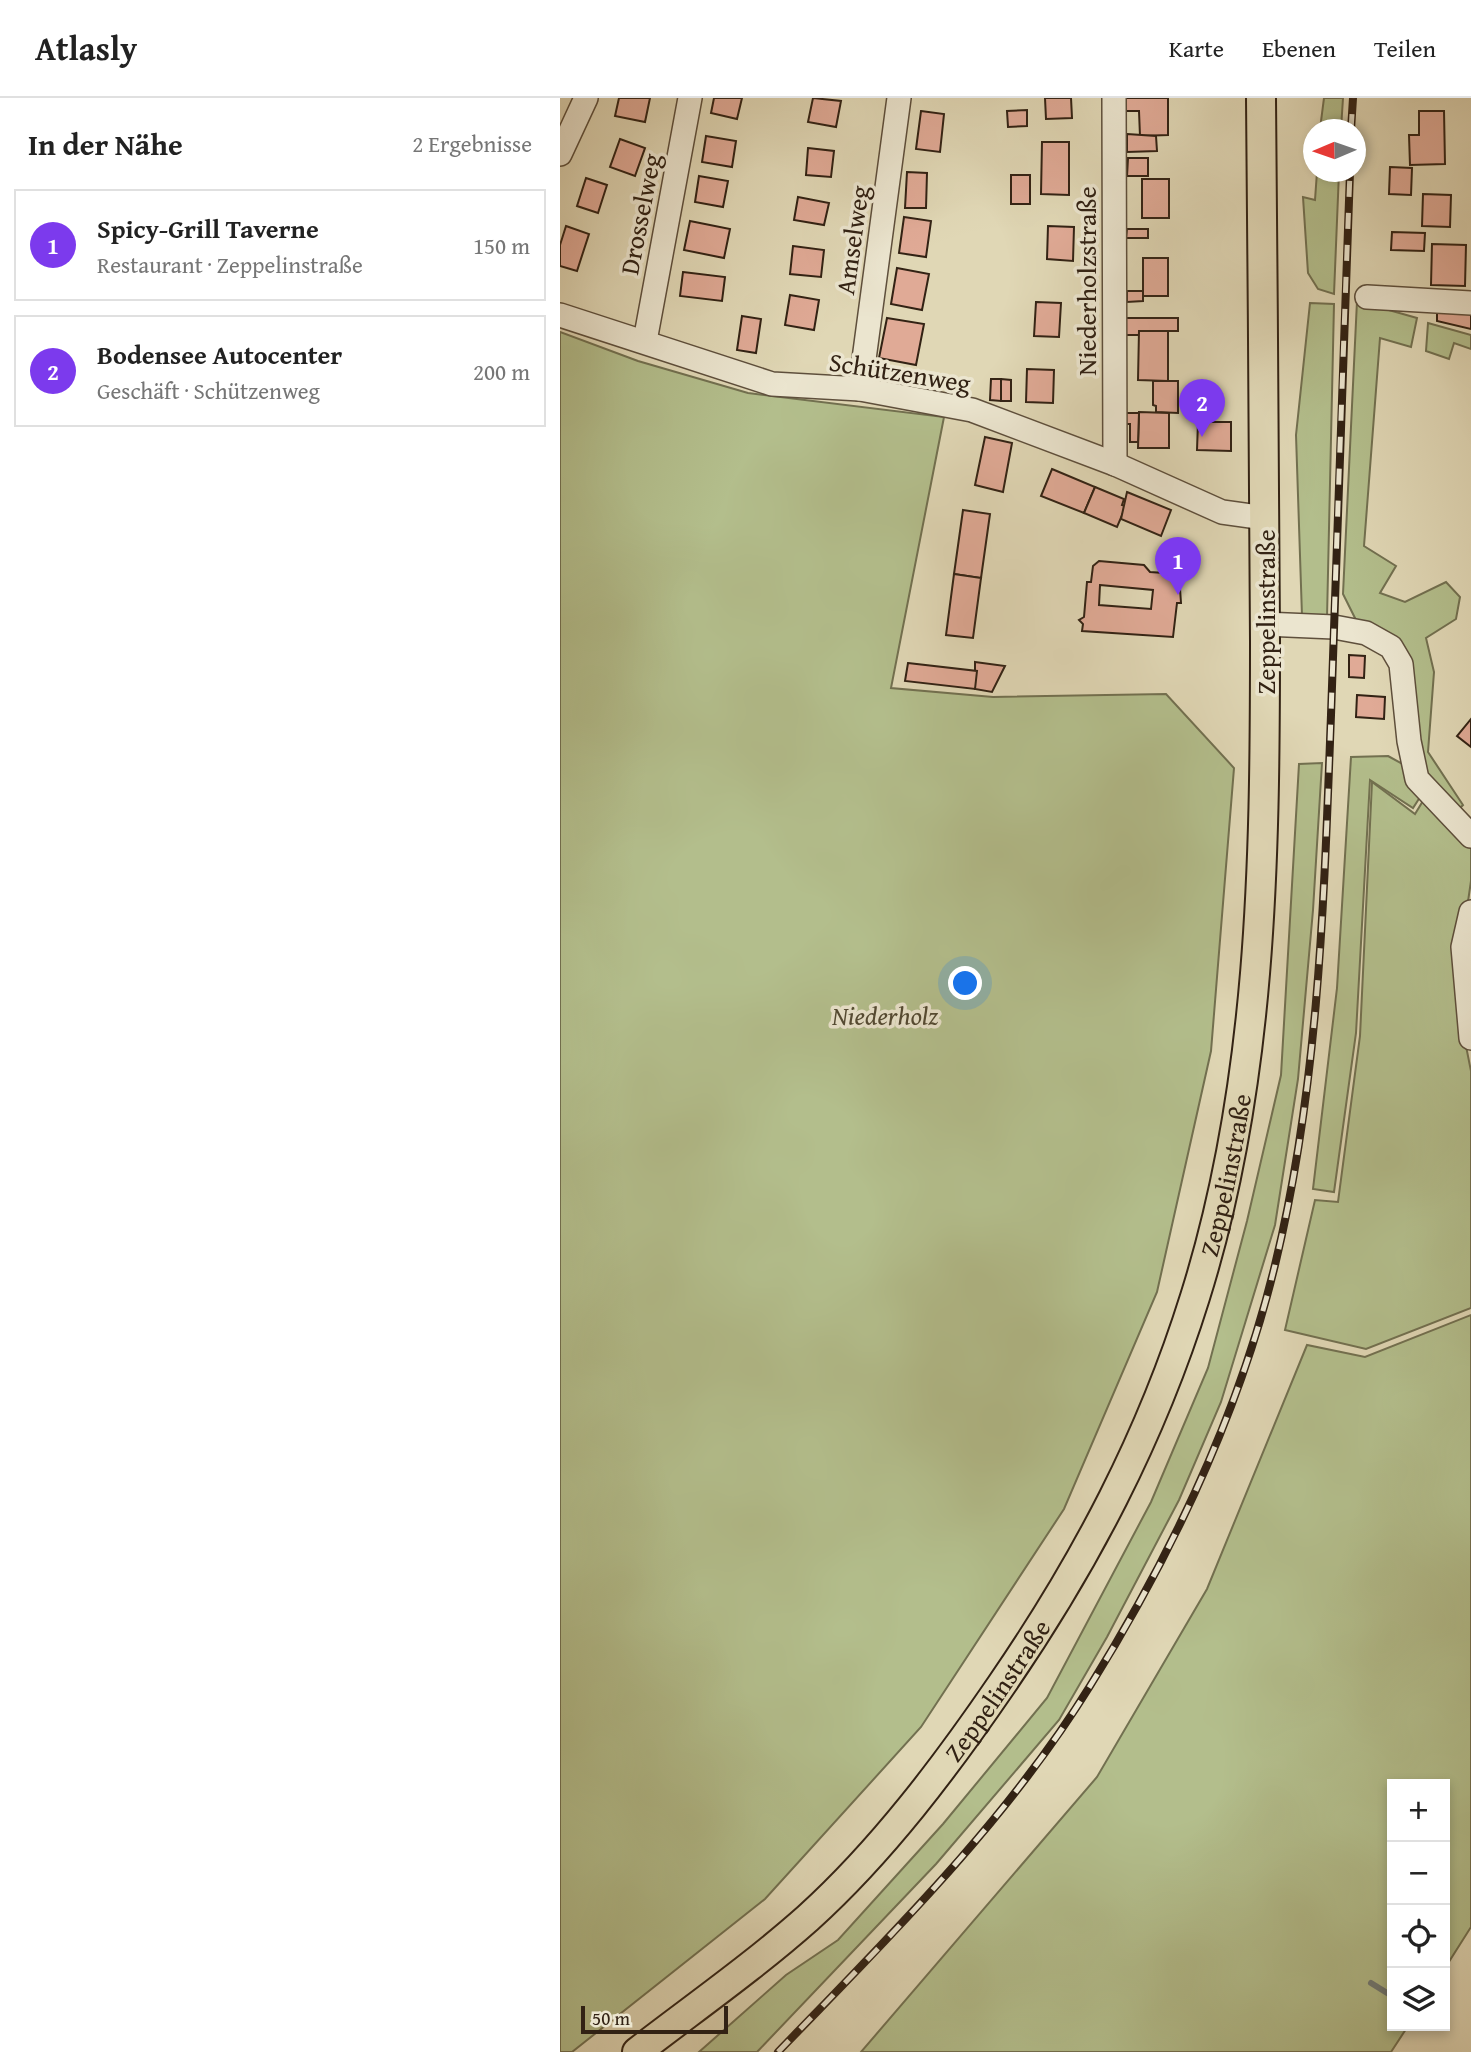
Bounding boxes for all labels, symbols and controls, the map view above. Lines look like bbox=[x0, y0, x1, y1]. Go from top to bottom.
text: Atlasly bbox=[35, 24, 137, 72]
text: Karte bbox=[1169, 31, 1224, 66]
text: Ebenen bbox=[1262, 31, 1336, 66]
text: Teilen bbox=[1374, 31, 1436, 66]
north arrow bbox=[1303, 119, 1366, 182]
text: In der Nähe bbox=[28, 122, 183, 166]
text: 2 Ergebnisse bbox=[412, 127, 532, 160]
street label: Drosselweg bbox=[609, 150, 671, 278]
street label: Amselweg bbox=[825, 183, 879, 297]
street label: Niederholzstraße bbox=[1067, 186, 1106, 376]
text: Spicy-Grill Taverne bbox=[97, 209, 319, 248]
text: 1 bbox=[47, 229, 59, 262]
text: 150 m bbox=[473, 229, 530, 262]
text: Restaurant · Zeppelinstraße bbox=[97, 248, 363, 281]
text: Bodensee Autocenter bbox=[97, 335, 342, 374]
street label: Schützenweg bbox=[826, 342, 974, 402]
text: 2 bbox=[47, 355, 59, 388]
text: 200 m bbox=[473, 355, 530, 388]
text: Geschäft · Schützenweg bbox=[97, 374, 320, 407]
pin: 2 bbox=[1179, 379, 1225, 437]
street label: Zeppelinstraße bbox=[1246, 529, 1285, 695]
pin: 1 bbox=[1155, 537, 1201, 595]
your location bbox=[948, 966, 982, 1000]
park label: Niederholz bbox=[831, 996, 938, 1035]
street label: Zeppelinstraße bbox=[1188, 1091, 1260, 1260]
street label: Zeppelinstraße bbox=[934, 1611, 1060, 1769]
map controls bbox=[1387, 1779, 1450, 2031]
button: + bbox=[1387, 1779, 1450, 1842]
button: − bbox=[1387, 1842, 1450, 1905]
button: locate bbox=[1387, 1905, 1450, 1968]
button: layers bbox=[1387, 1968, 1450, 2031]
scale bar bbox=[581, 2003, 728, 2035]
text: 50 m bbox=[592, 2004, 630, 2032]

